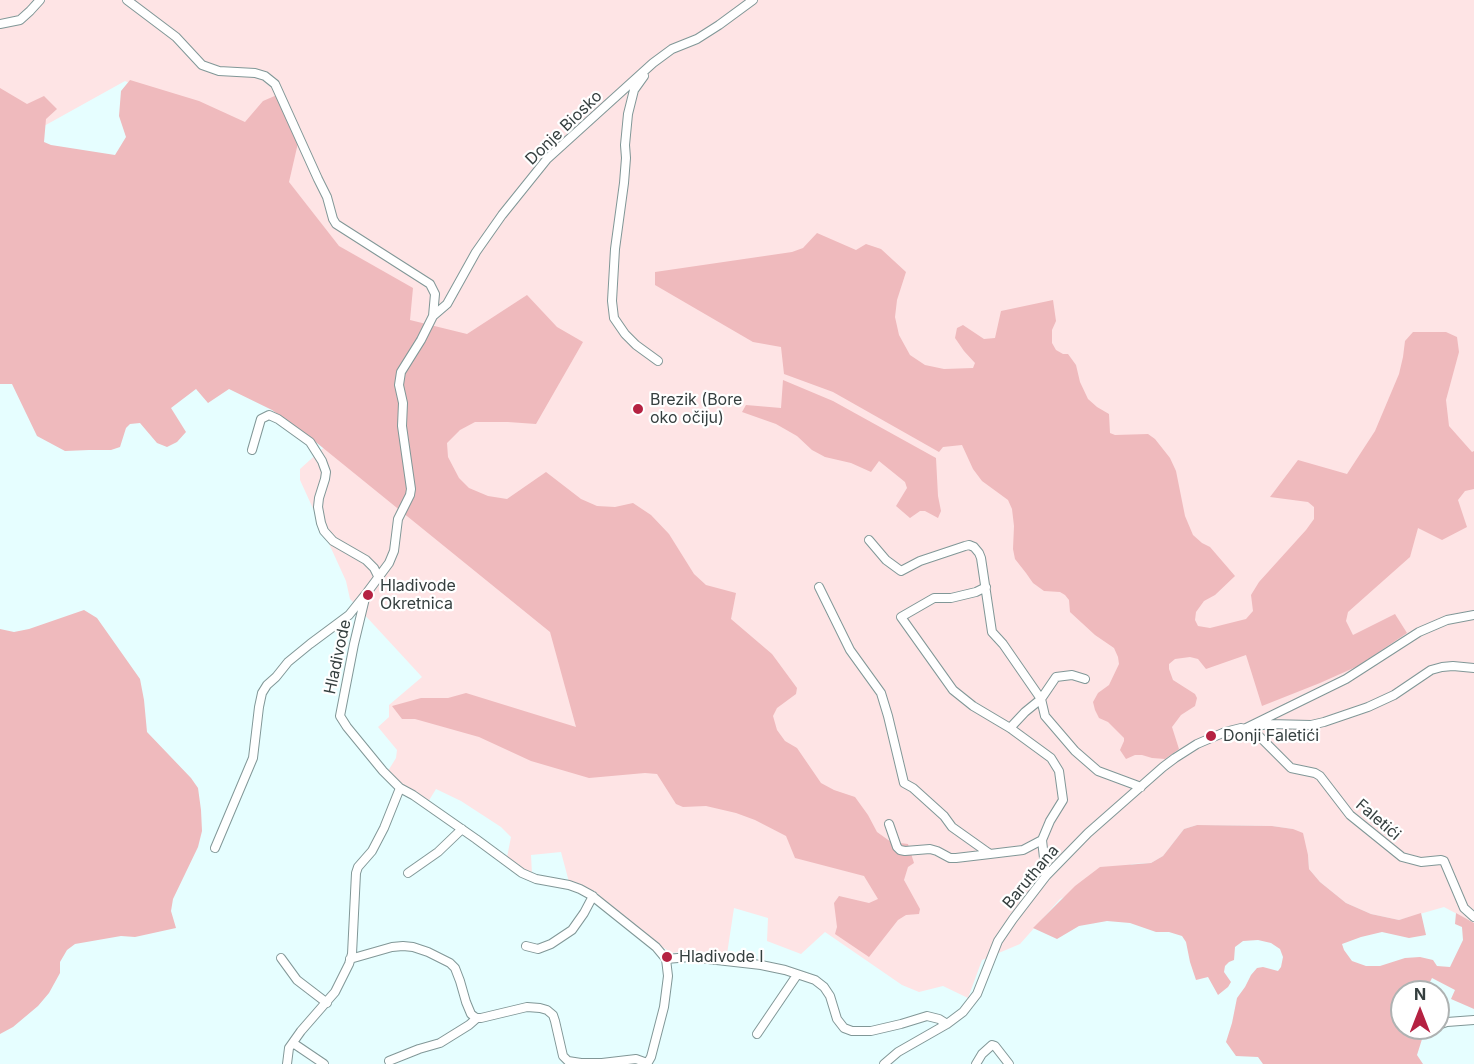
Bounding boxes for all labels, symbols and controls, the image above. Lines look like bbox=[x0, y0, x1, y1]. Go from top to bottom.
street label: Donje Biosko bbox=[522, 87, 606, 169]
place label: Brezik (Bore oko očiju) bbox=[650, 390, 742, 428]
marker: Brezik (Bore oko očiju) bbox=[631, 402, 645, 416]
place label: Hladivode Okretnica bbox=[380, 576, 456, 614]
marker: Hladivode Okretnica bbox=[361, 588, 375, 602]
street label: Hladivode bbox=[321, 618, 355, 696]
place label: Donji Faletići bbox=[1223, 726, 1319, 746]
marker: Donji Faletići bbox=[1204, 729, 1218, 743]
street label: Faletići bbox=[1352, 795, 1404, 845]
street label: Baruthana bbox=[999, 841, 1063, 913]
place label: Hladivode I bbox=[679, 947, 764, 967]
marker: Hladivode I bbox=[660, 950, 674, 964]
north arrow bbox=[1390, 980, 1450, 1040]
text: N bbox=[1414, 984, 1426, 1004]

